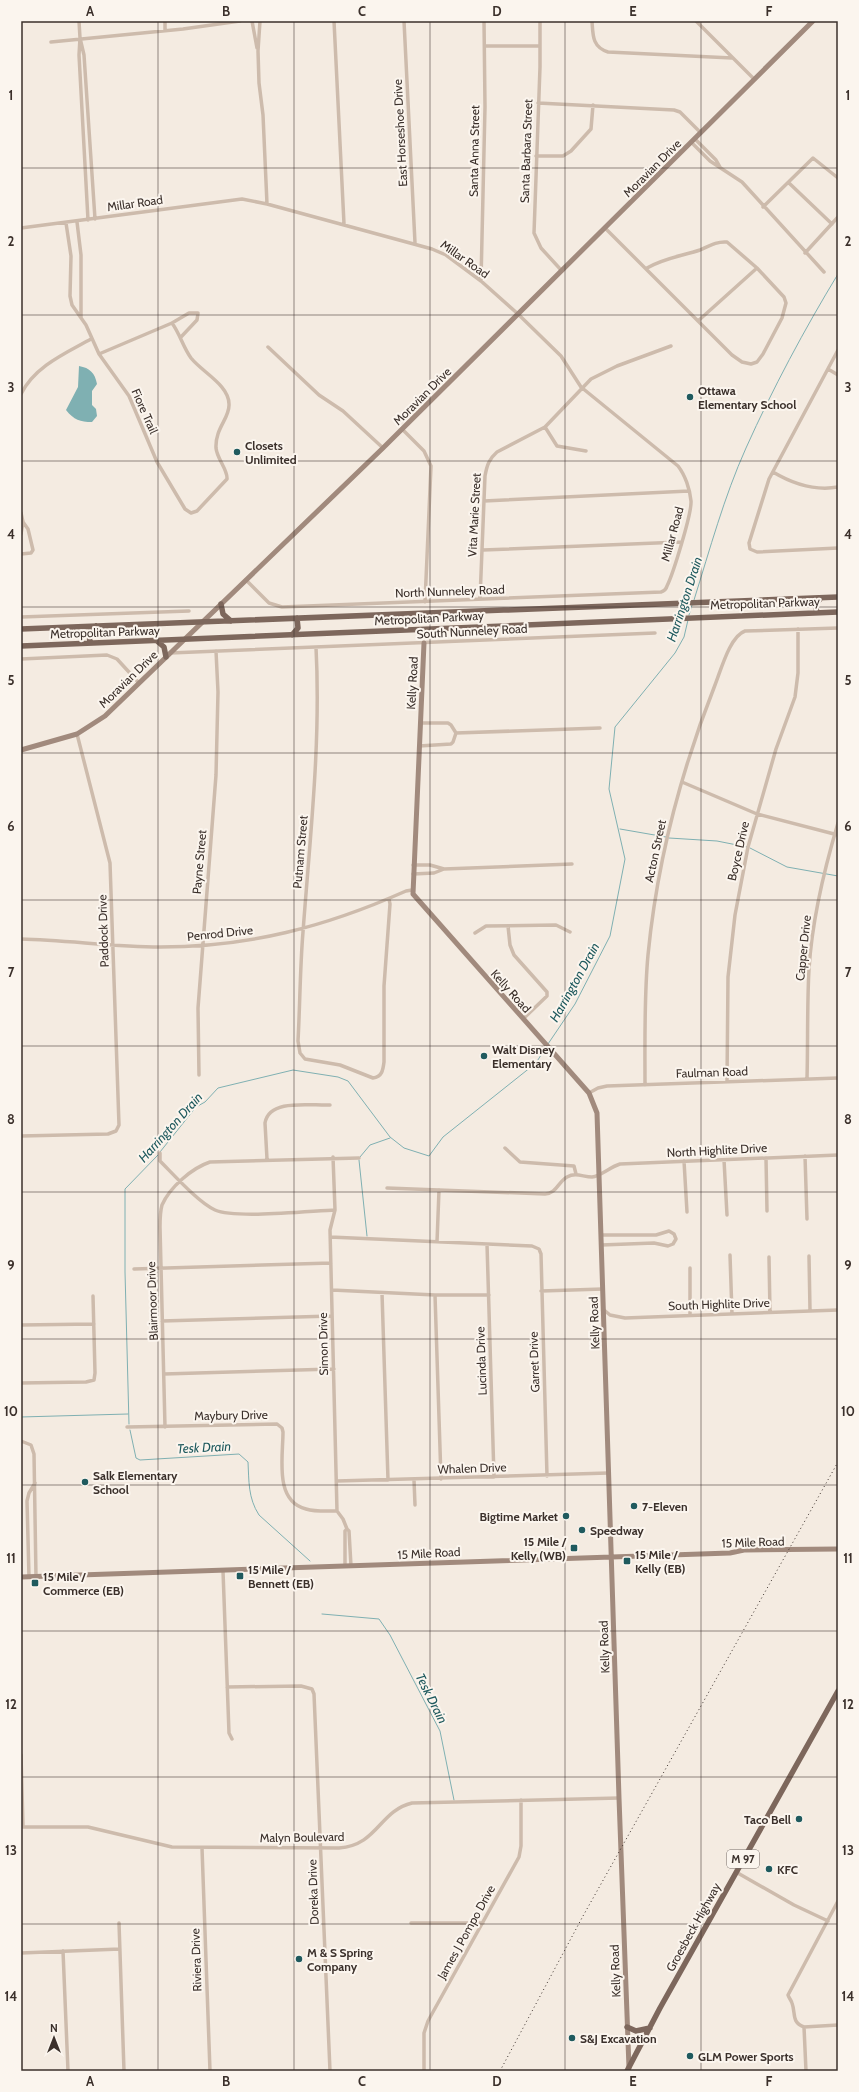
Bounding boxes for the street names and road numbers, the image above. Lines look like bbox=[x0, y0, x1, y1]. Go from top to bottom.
street label: East Horseshoe Drive bbox=[390, 79, 410, 187]
street label: Santa Barbara Street bbox=[517, 99, 535, 203]
street label: Santa Anna Street bbox=[466, 105, 482, 197]
street label: Moravian Drive bbox=[620, 136, 684, 200]
street label: Millar Road bbox=[106, 192, 164, 214]
street label: Millar Road bbox=[438, 237, 492, 281]
street label: Moravian Drive bbox=[390, 364, 454, 428]
street label: Fiore Trail bbox=[128, 386, 162, 436]
street label: Vita Marie Street bbox=[464, 472, 484, 558]
street label: Millar Road bbox=[657, 505, 687, 563]
street label: North Nunneley Road bbox=[395, 582, 505, 600]
street label: Metropolitan Parkway bbox=[710, 594, 820, 612]
street label: Metropolitan Parkway bbox=[374, 608, 484, 628]
street label: South Nunneley Road bbox=[416, 621, 528, 641]
street label: Metropolitan Parkway bbox=[50, 623, 160, 641]
street label: Moravian Drive bbox=[95, 647, 161, 711]
street label: Kelly Road bbox=[403, 656, 421, 710]
street label: Putnam Street bbox=[289, 815, 311, 889]
street label: Acton Street bbox=[641, 818, 669, 884]
street label: Boyce Drive bbox=[724, 820, 752, 882]
street label: Payne Street bbox=[189, 829, 209, 895]
street label: Paddock Drive bbox=[94, 894, 112, 968]
street label: Capper Drive bbox=[792, 914, 814, 982]
street label: Penrod Drive bbox=[186, 922, 254, 944]
street label: Kelly Road bbox=[488, 966, 534, 1016]
street label: Faulman Road bbox=[676, 1063, 748, 1081]
street label: North Highlite Drive bbox=[666, 1140, 768, 1160]
street label: Blairmoor Drive bbox=[143, 1261, 161, 1341]
street label: South Highlite Drive bbox=[668, 1295, 770, 1313]
street label: Kelly Road bbox=[586, 1296, 602, 1350]
street label: Simon Drive bbox=[315, 1312, 331, 1376]
street label: Lucinda Drive bbox=[472, 1326, 490, 1396]
street label: Garret Drive bbox=[525, 1331, 543, 1393]
street label: Maybury Drive bbox=[194, 1407, 268, 1423]
street label: Whalen Drive bbox=[437, 1459, 507, 1477]
street label: 15 Mile Road bbox=[721, 1533, 785, 1551]
street label: 15 Mile Road bbox=[397, 1544, 461, 1562]
street label: Kelly Road bbox=[596, 1620, 612, 1674]
street label: Malyn Boulevard bbox=[260, 1829, 344, 1845]
road number: M 97 bbox=[727, 1850, 759, 1868]
street label: Doreka Drive bbox=[304, 1859, 322, 1925]
street label: Groesbeck Highway bbox=[662, 1880, 724, 1974]
street label: James J Pompo Drive bbox=[433, 1882, 498, 1983]
street label: Riviera Drive bbox=[187, 1928, 205, 1992]
street label: Kelly Road bbox=[607, 1944, 623, 1998]

